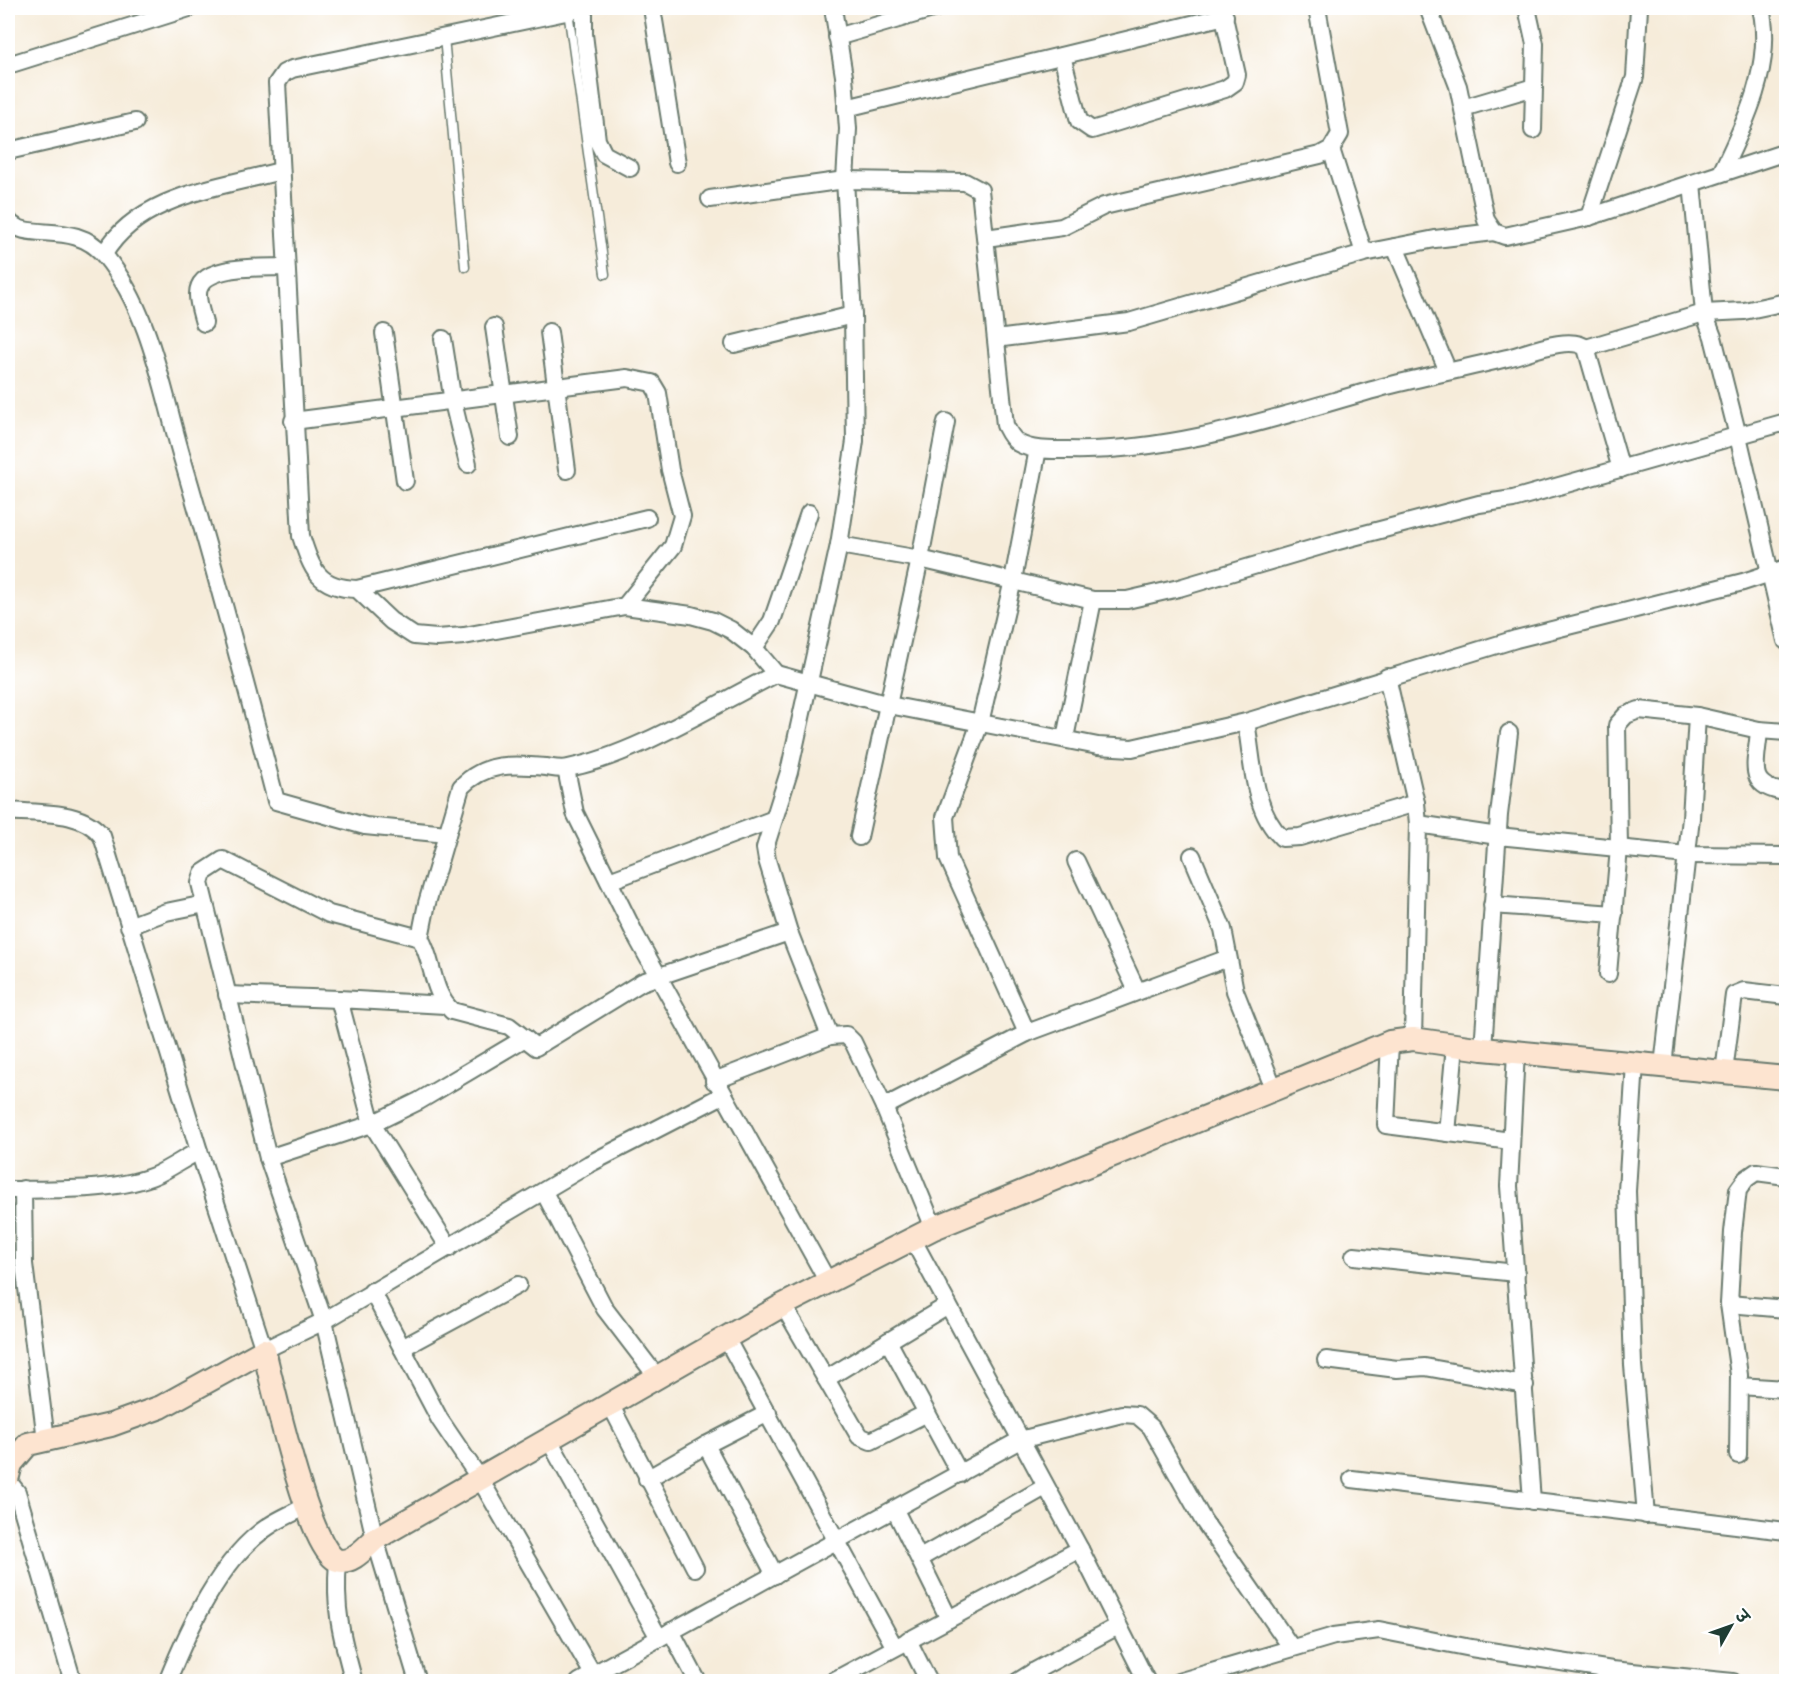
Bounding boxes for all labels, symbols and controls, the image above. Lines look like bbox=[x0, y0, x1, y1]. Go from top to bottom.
north arrow bbox=[1701, 1596, 1761, 1656]
text: उ bbox=[1730, 1605, 1754, 1628]

